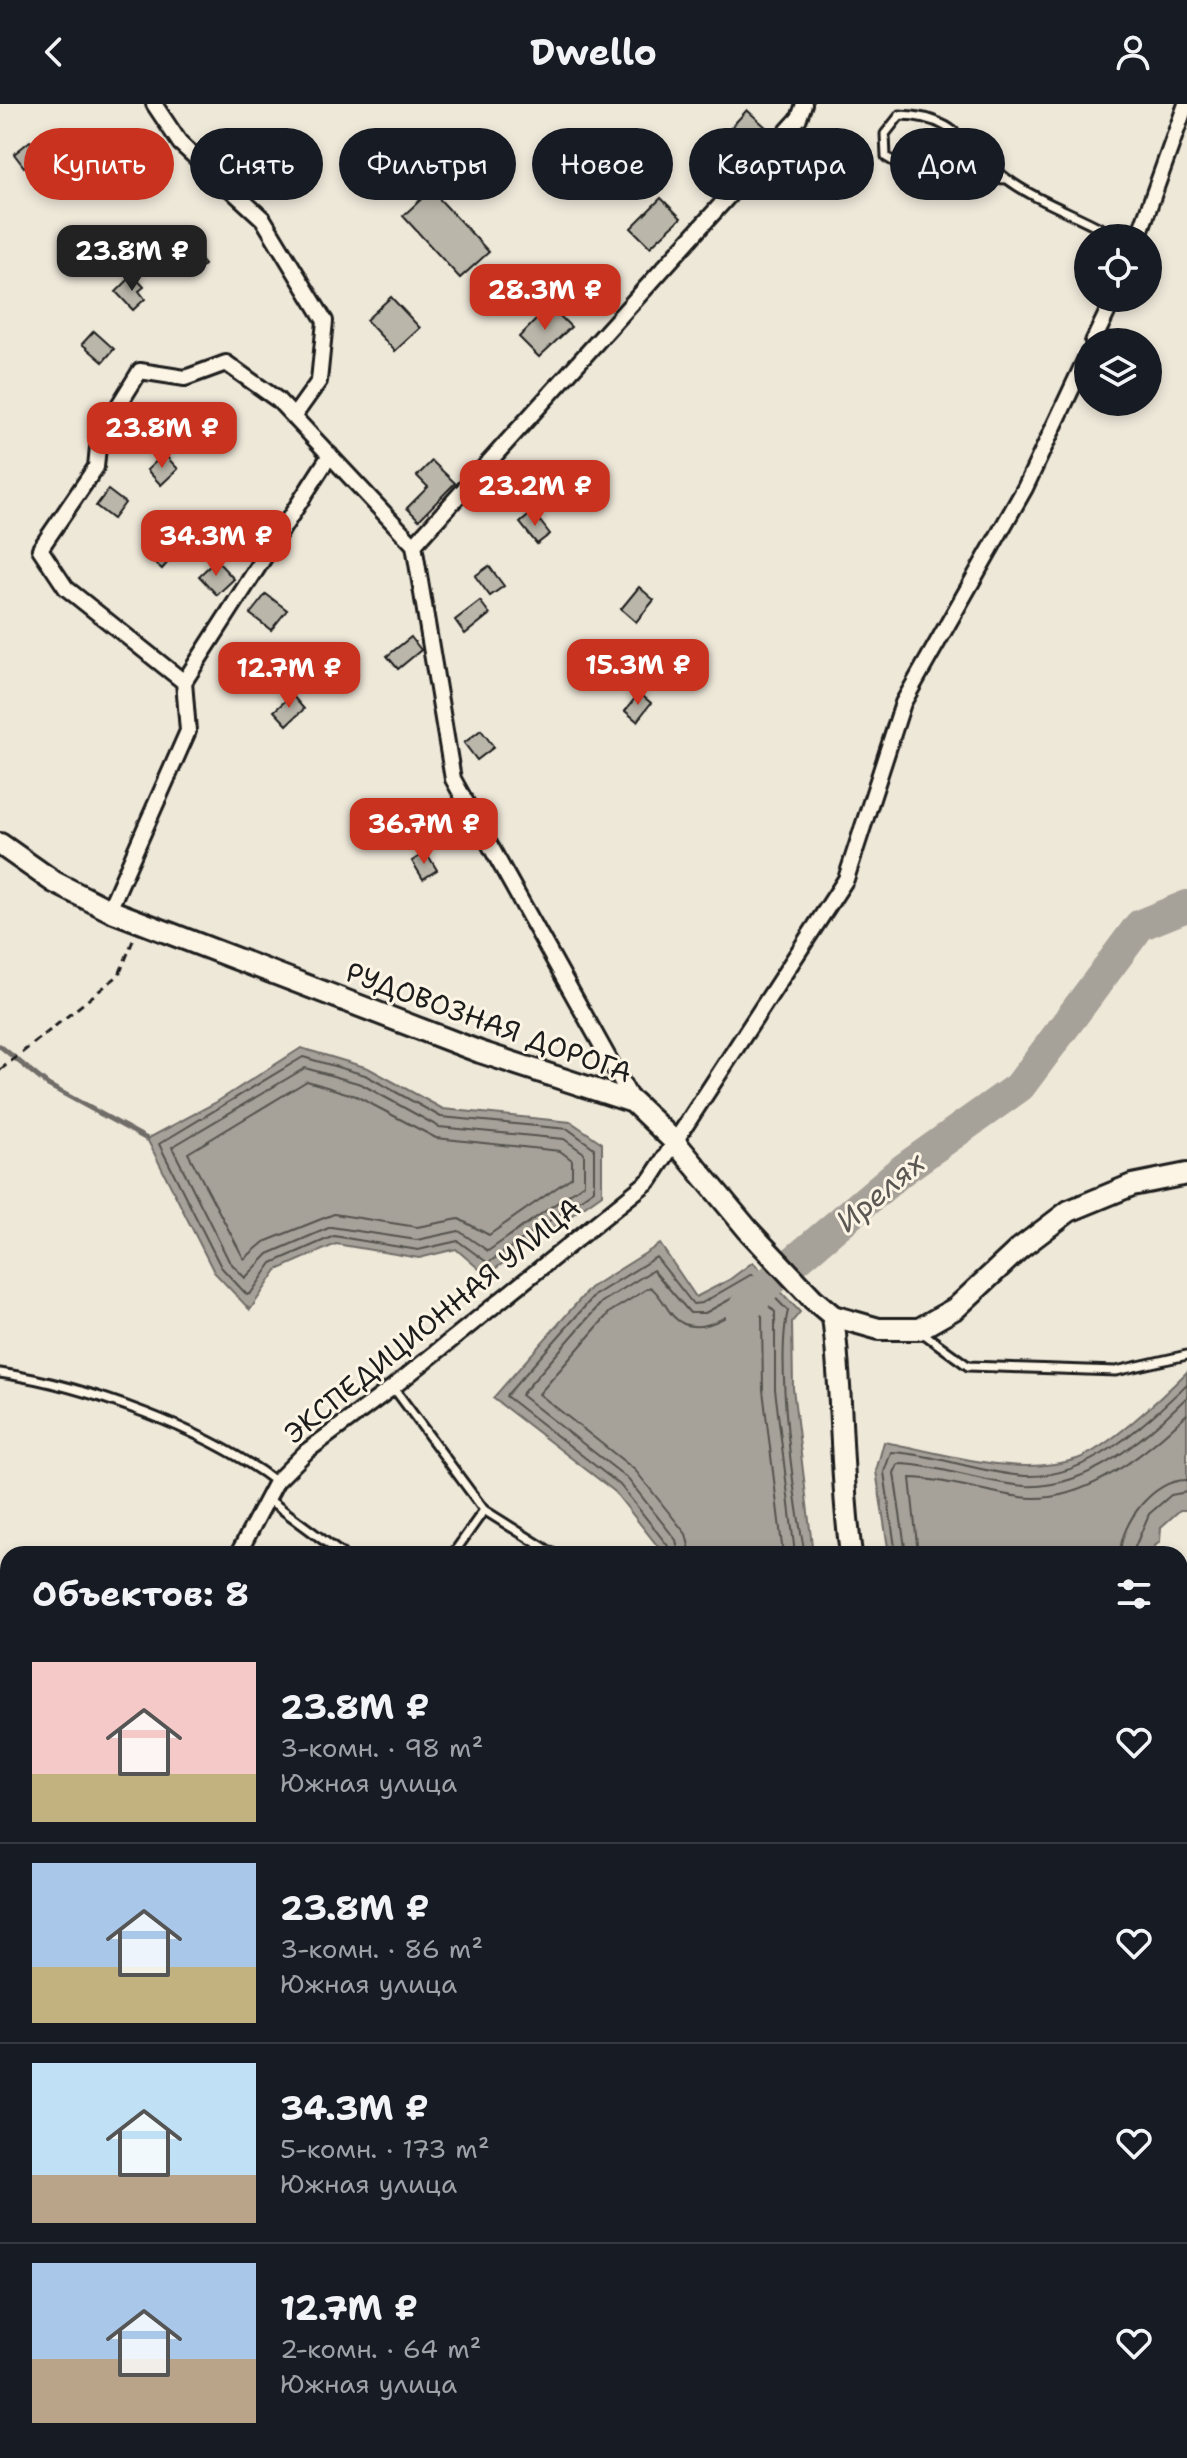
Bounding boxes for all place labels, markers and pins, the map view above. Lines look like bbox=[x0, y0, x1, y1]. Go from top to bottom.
pin: 23.8M ₽ bbox=[58, 225, 206, 293]
pin: 28.3M ₽ bbox=[471, 264, 619, 332]
pin: 23.8M ₽ bbox=[88, 402, 236, 470]
pin: 23.2M ₽ bbox=[461, 460, 609, 528]
pin: 34.3M ₽ bbox=[142, 510, 290, 578]
pin: 15.3M ₽ bbox=[564, 639, 712, 707]
pin: 12.7M ₽ bbox=[215, 642, 363, 710]
pin: 36.7M ₽ bbox=[350, 798, 498, 866]

